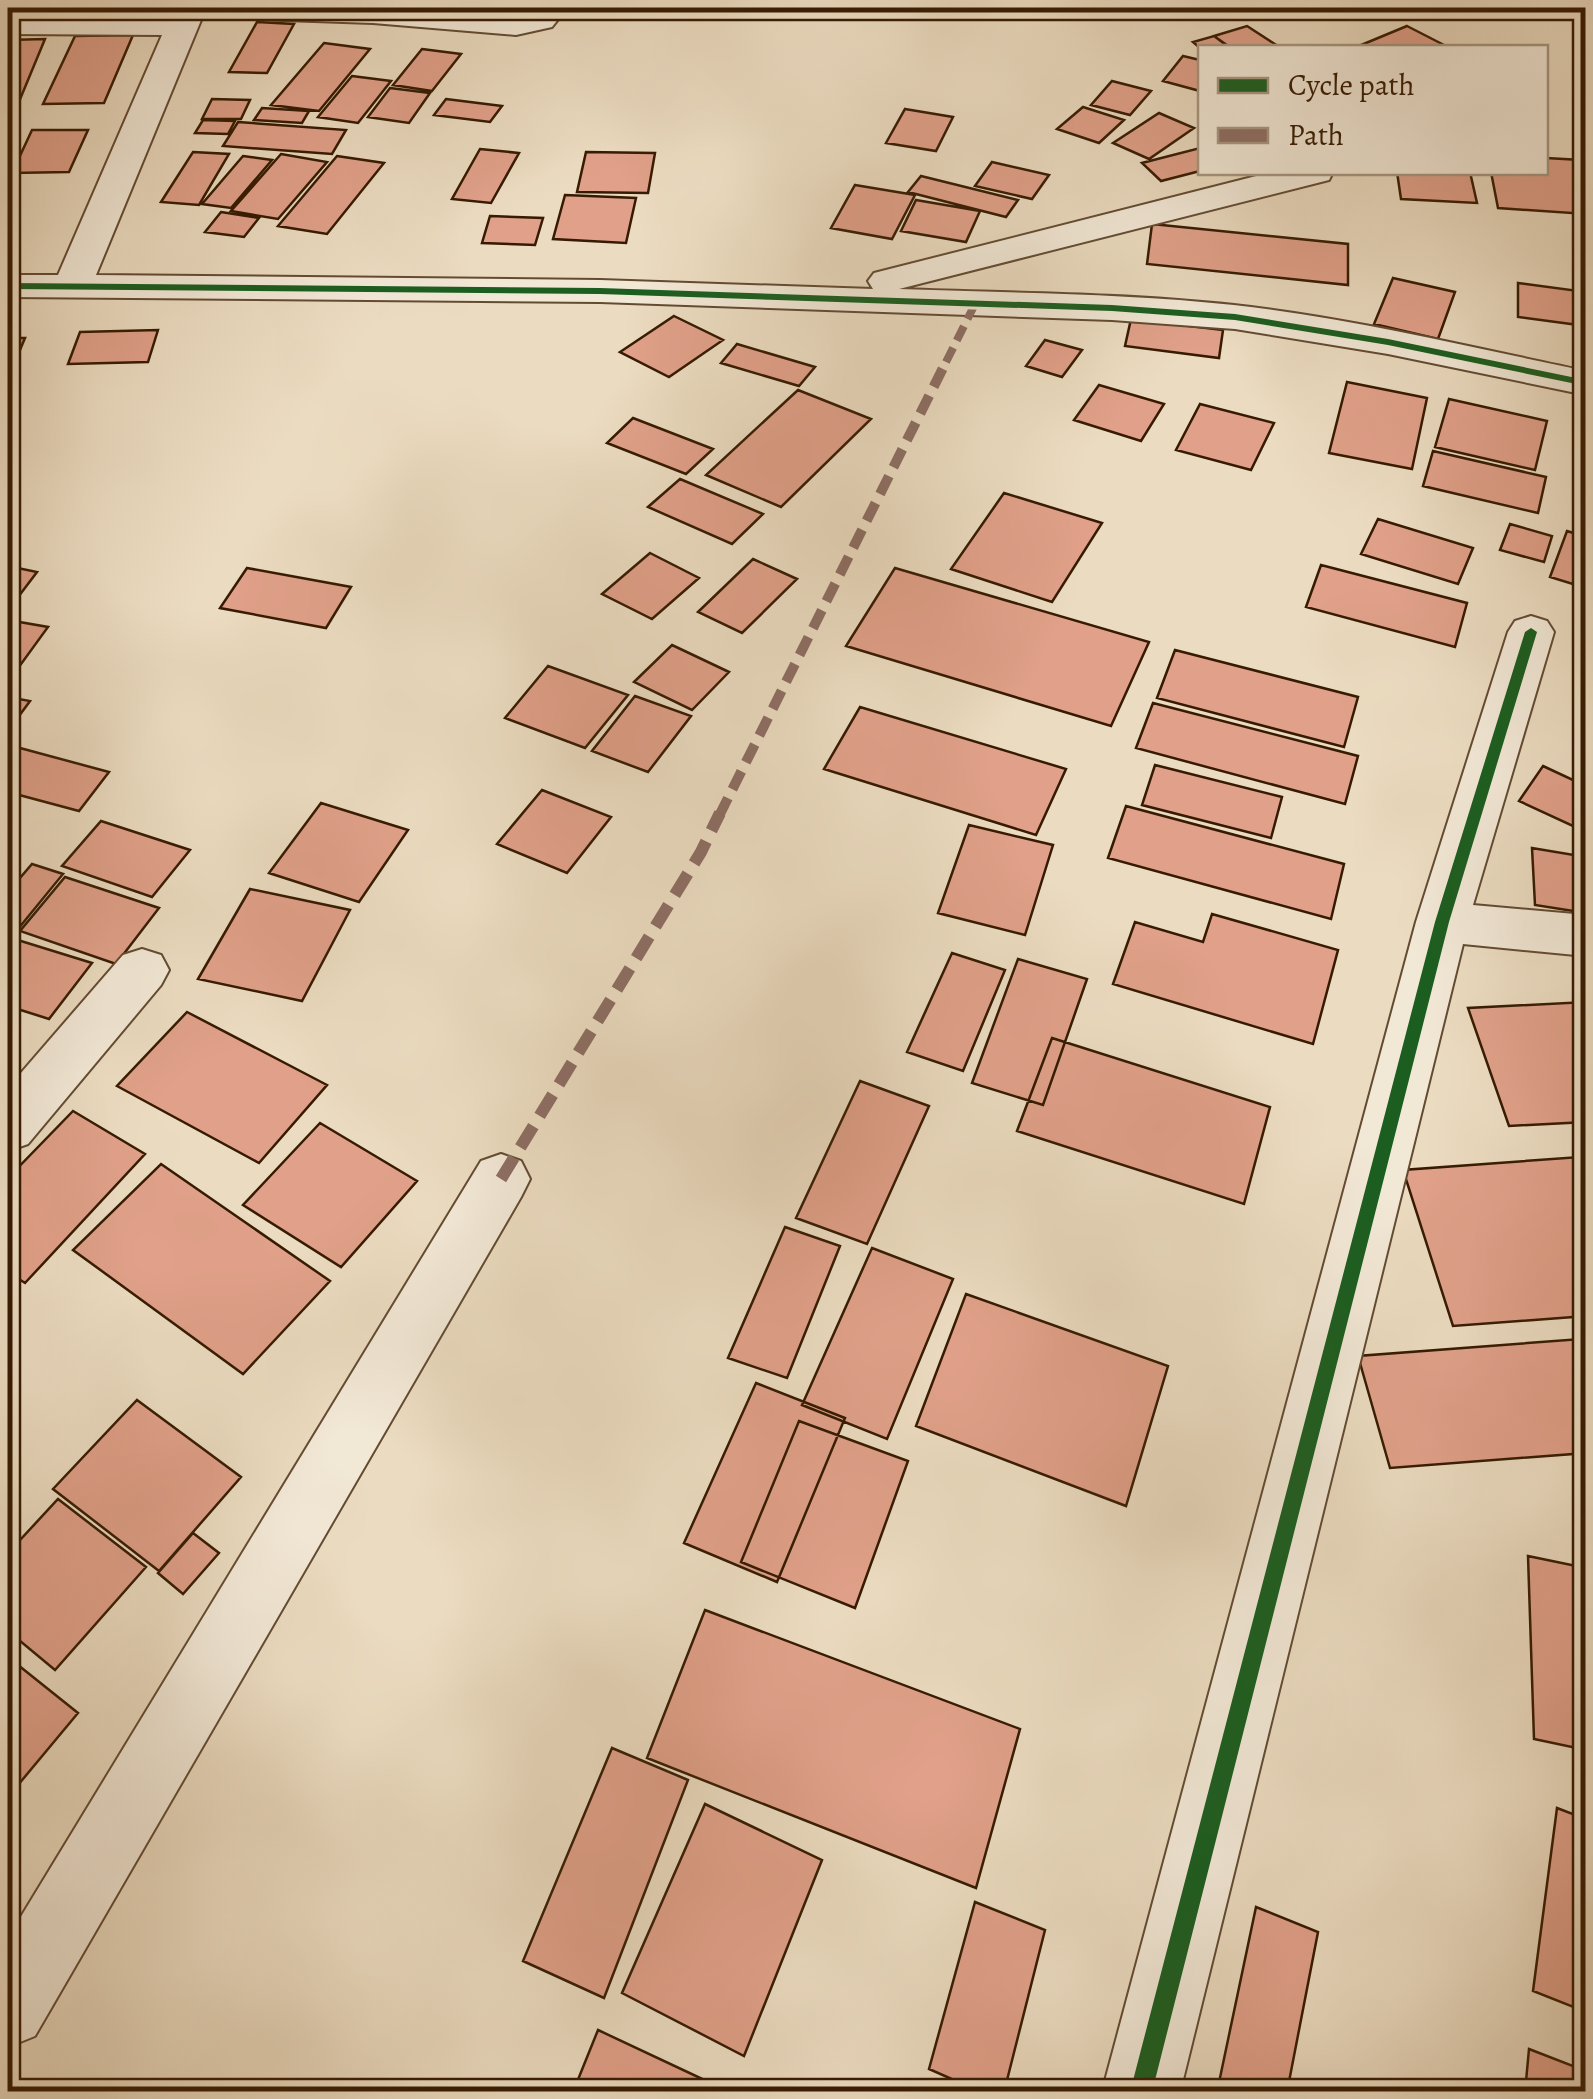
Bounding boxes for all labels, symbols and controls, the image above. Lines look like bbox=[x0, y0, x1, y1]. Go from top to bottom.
legend bbox=[1198, 45, 1548, 175]
text: Cycle path bbox=[1288, 65, 1415, 105]
text: Path bbox=[1288, 115, 1344, 155]

